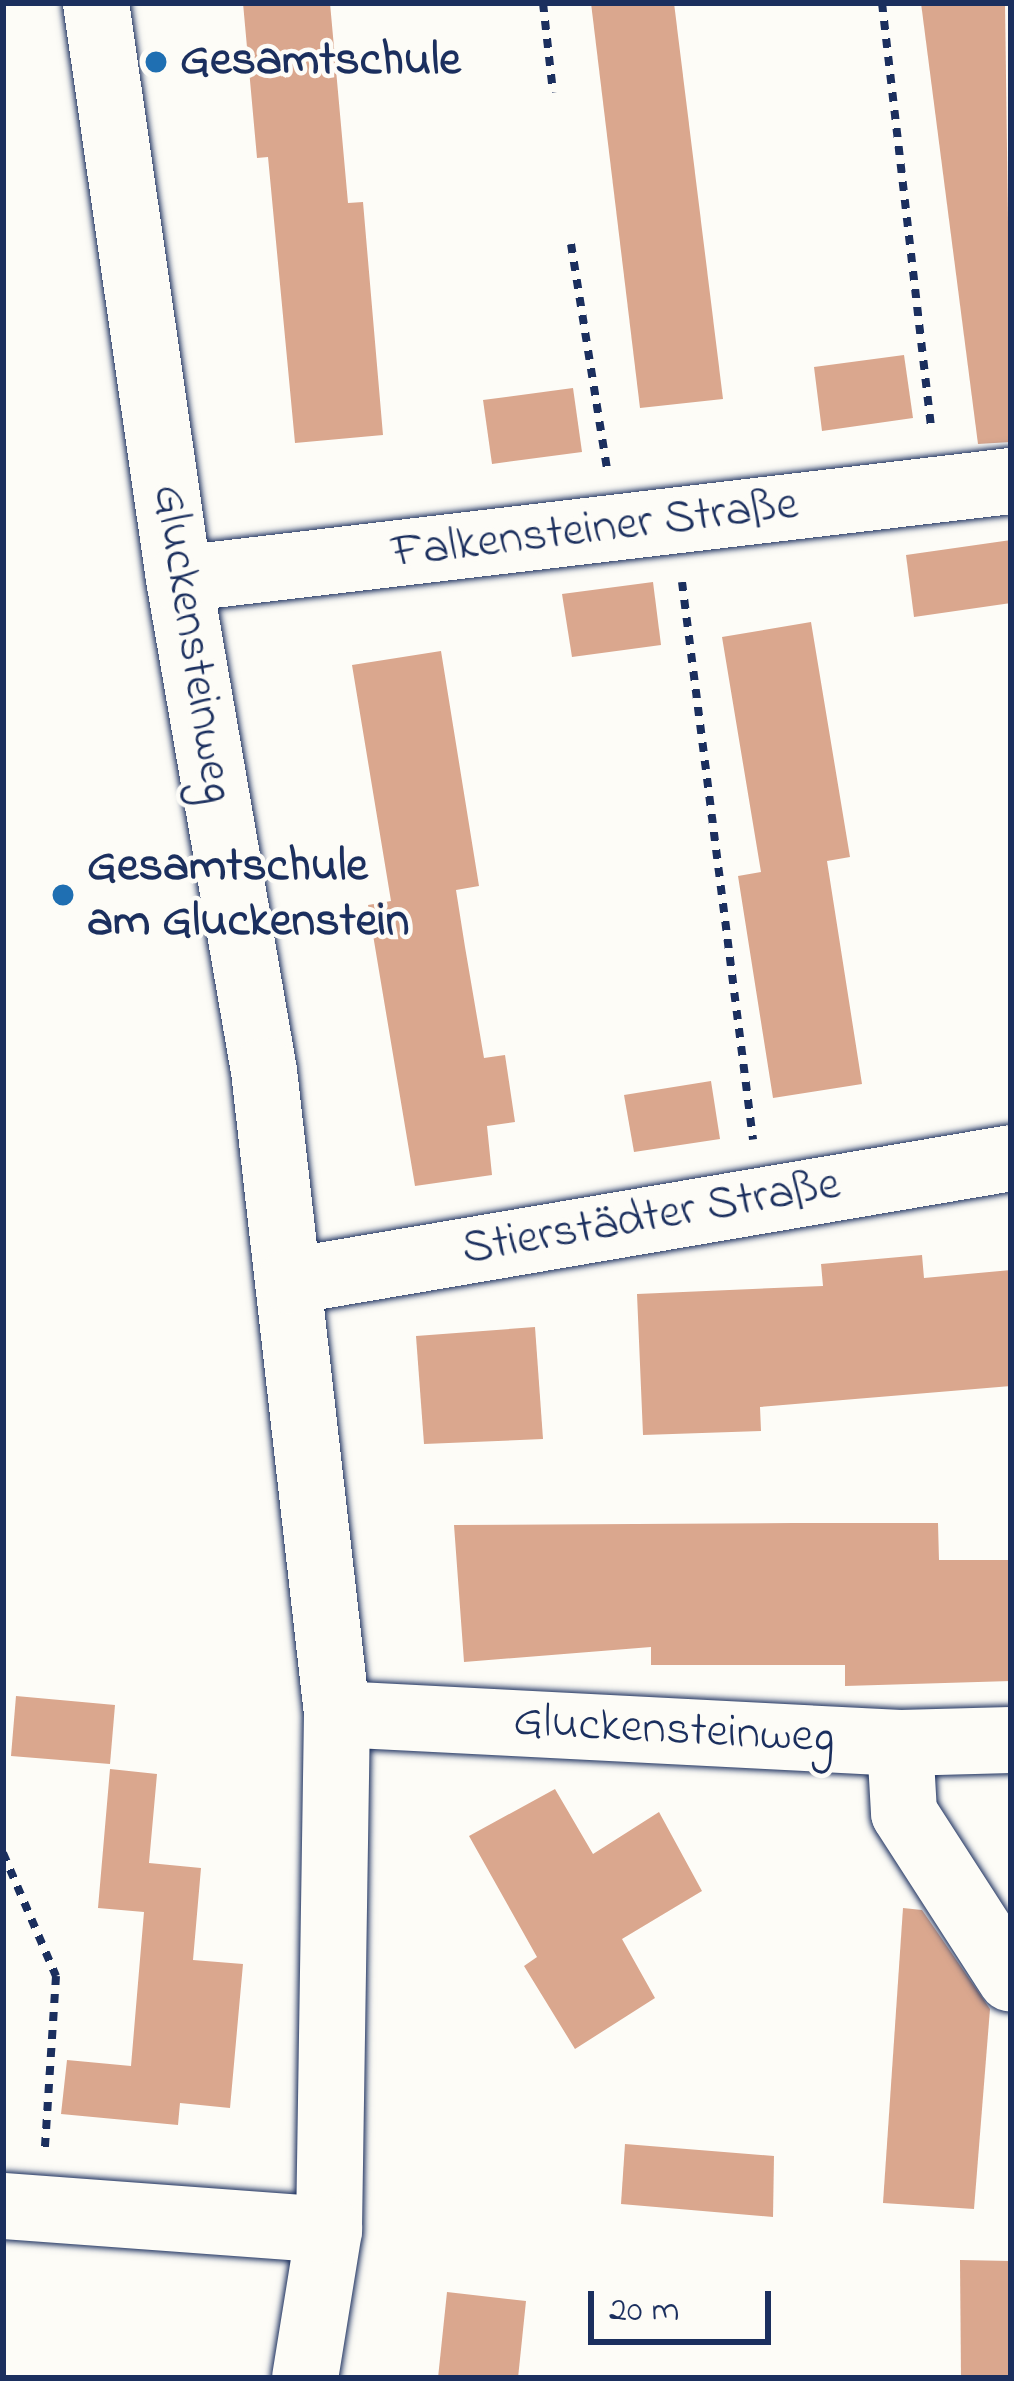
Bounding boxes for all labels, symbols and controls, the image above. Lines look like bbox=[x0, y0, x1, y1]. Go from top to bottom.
place label: Gesamtschule bbox=[180, 33, 461, 91]
marker: Gesamtschule bbox=[143, 49, 169, 75]
street label: Falkensteiner Straße bbox=[389, 477, 801, 583]
street label: Gluckensteinweg bbox=[138, 481, 246, 807]
place label: Gesamtschule am Gluckenstein bbox=[87, 838, 410, 951]
marker: Gesamtschule am Gluckenstein bbox=[50, 882, 76, 908]
street label: Stierstädter Straße bbox=[458, 1156, 844, 1280]
street label: Gluckensteinweg bbox=[512, 1694, 836, 1768]
scale bar bbox=[594, 2267, 777, 2341]
text: 20 m bbox=[609, 2285, 679, 2338]

